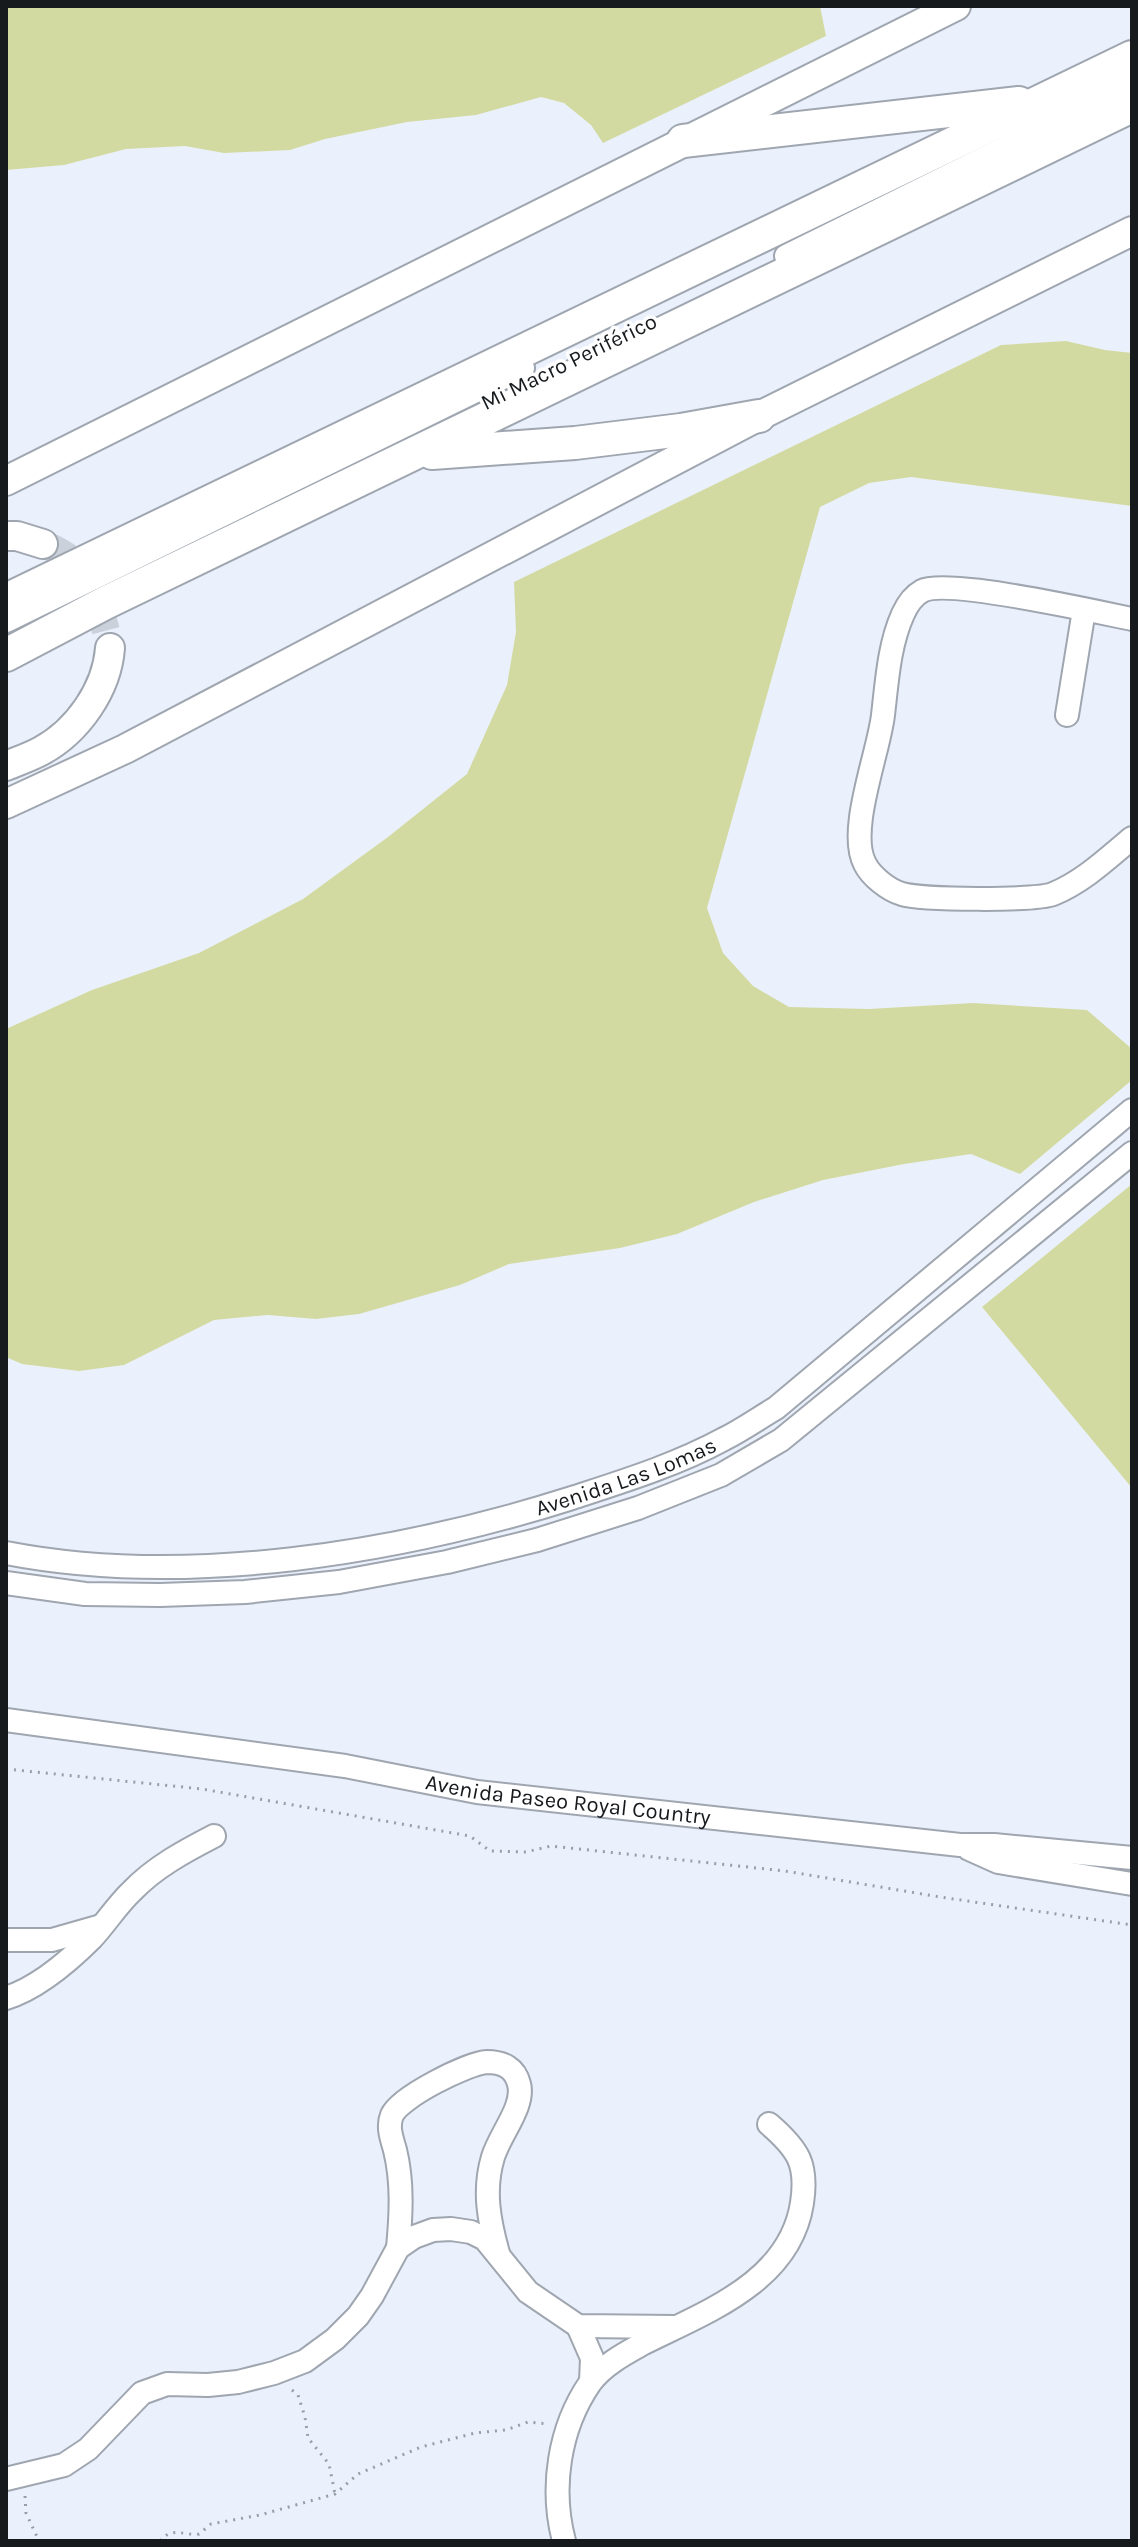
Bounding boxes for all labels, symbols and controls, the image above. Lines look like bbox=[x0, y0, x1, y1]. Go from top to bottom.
street label: Mi Macro Periférico bbox=[477, 308, 661, 416]
street label: Avenida Las Lomas bbox=[532, 1432, 721, 1521]
street label: Avenida Paseo Royal Country bbox=[423, 1769, 712, 1831]

